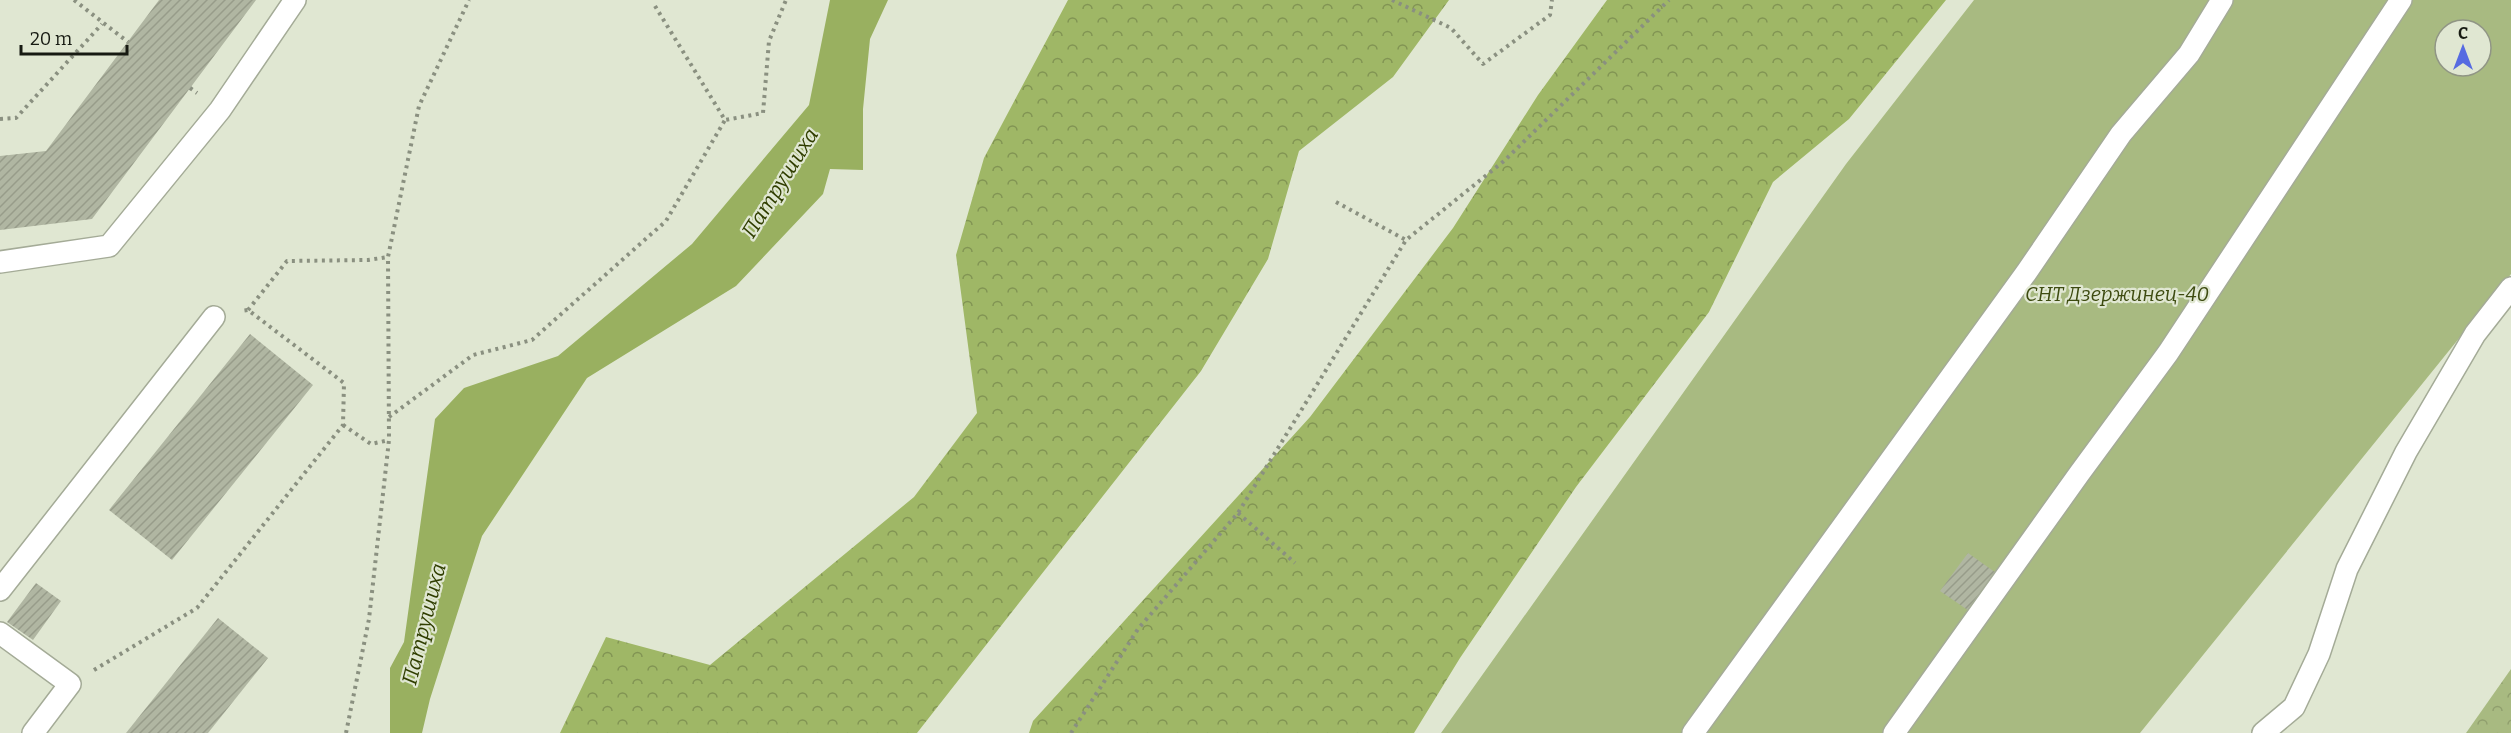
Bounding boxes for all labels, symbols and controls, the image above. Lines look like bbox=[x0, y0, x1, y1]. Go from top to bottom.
scale bar bbox=[21, 18, 128, 56]
north arrow bbox=[2433, 18, 2493, 78]
text: С bbox=[2458, 24, 2468, 43]
text: 20 m bbox=[30, 28, 72, 50]
water label: Патрушиха bbox=[736, 123, 824, 243]
park label: СНТ Дзержинец-40 bbox=[2025, 282, 2209, 306]
water label: Патрушиха bbox=[396, 560, 452, 688]

